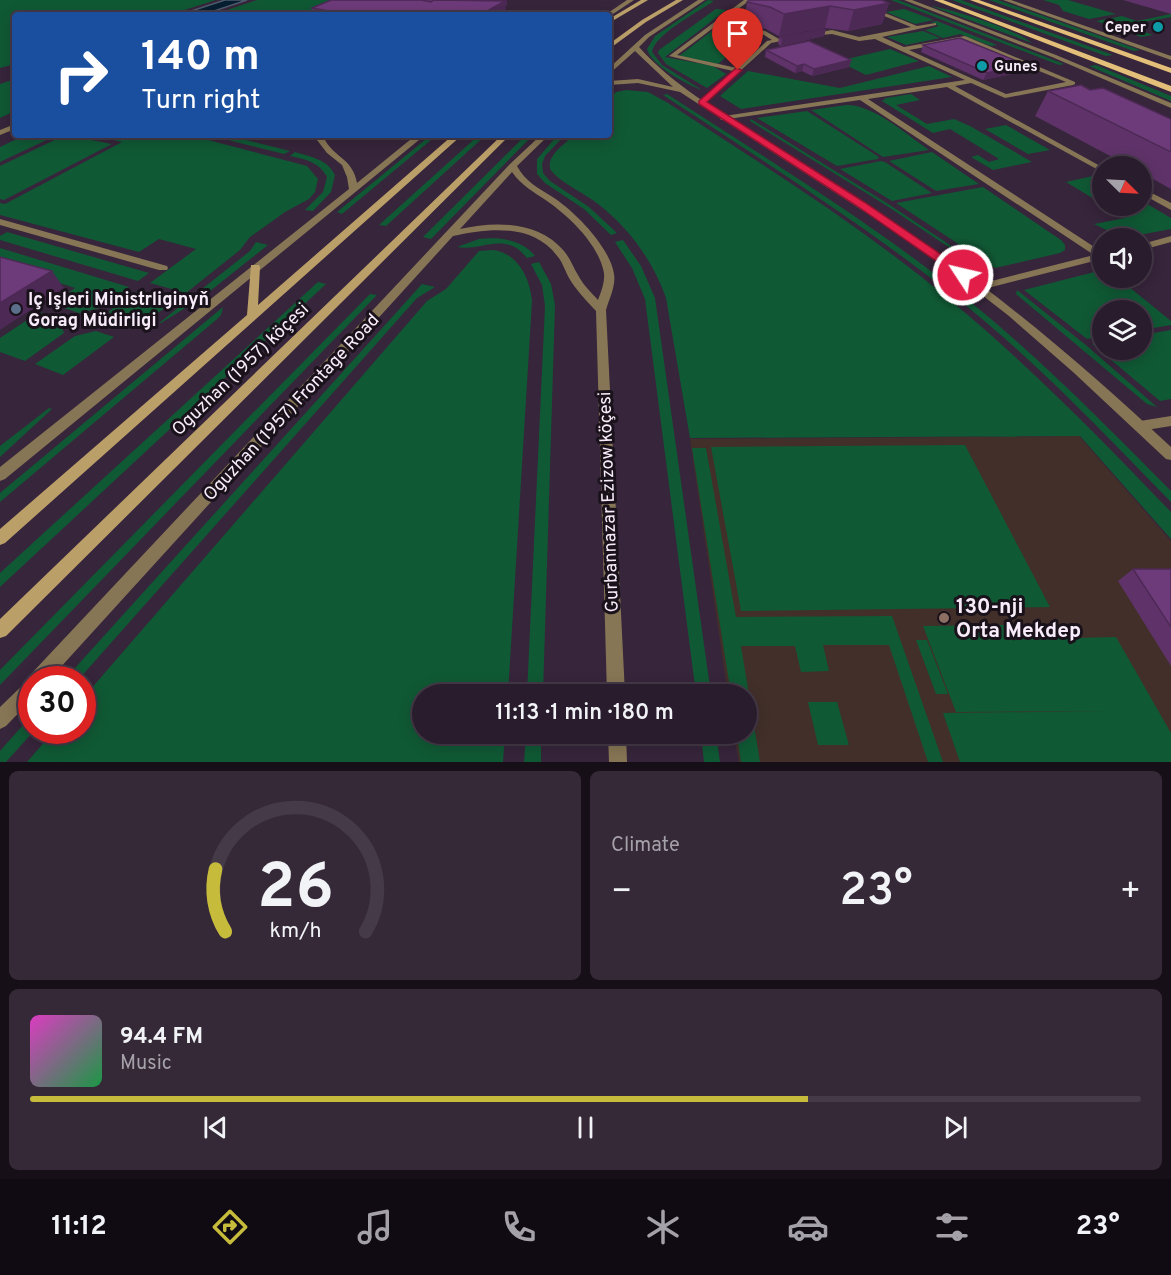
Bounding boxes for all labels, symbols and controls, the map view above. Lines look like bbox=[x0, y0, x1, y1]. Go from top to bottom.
pin bbox=[712, 8, 763, 70]
icon: arrive bbox=[721, 17, 754, 50]
place label: Ceper bbox=[1105, 19, 1147, 38]
marker: Ceper bbox=[1151, 20, 1165, 34]
text: 140 m bbox=[141, 32, 260, 85]
icon: right bbox=[42, 36, 120, 114]
place label: Gunes bbox=[994, 58, 1038, 77]
marker: Gunes bbox=[975, 59, 989, 73]
text: Turn right bbox=[141, 84, 260, 118]
north arrow bbox=[1092, 156, 1152, 216]
map controls bbox=[1092, 156, 1152, 360]
button: sound bbox=[1092, 228, 1152, 288]
position arrow bbox=[931, 243, 995, 307]
place label: Iç Işleri Ministrliginyň Gorag Müdirligi bbox=[28, 289, 209, 333]
street label: Oguzhan (1957) köçesi bbox=[168, 299, 314, 441]
button: layers bbox=[1092, 300, 1152, 360]
marker: Iç Işleri Ministrliginyň Gorag Müdirligi bbox=[9, 302, 23, 316]
street label: Oguzhan (1957) Frontage Road bbox=[199, 309, 385, 507]
street label: Gurbannazar Ezizow köçesi bbox=[594, 391, 625, 613]
place label: 130-nji Orta Mekdep bbox=[956, 594, 1081, 645]
marker: 130-nji Orta Mekdep bbox=[937, 611, 951, 625]
speed limit sign: 30 bbox=[18, 666, 96, 744]
text: 11:13 · 1 min · 180 m bbox=[495, 700, 674, 727]
text: Climate bbox=[611, 833, 680, 859]
text: 26 bbox=[257, 851, 333, 930]
text: 23° bbox=[839, 864, 913, 921]
text: − bbox=[611, 872, 632, 914]
text: + bbox=[1120, 872, 1141, 914]
text: km/h bbox=[269, 919, 321, 946]
text: 94.4 FM bbox=[120, 1024, 203, 1051]
text: Music bbox=[120, 1051, 172, 1077]
icon: previous bbox=[199, 1111, 232, 1144]
icon: pause bbox=[569, 1111, 602, 1144]
icon: next bbox=[939, 1111, 972, 1144]
icon: directions bbox=[209, 1206, 251, 1248]
icon: music bbox=[354, 1206, 396, 1248]
icon: phone bbox=[498, 1206, 540, 1248]
icon: climate bbox=[642, 1206, 684, 1248]
icon: car bbox=[787, 1206, 829, 1248]
icon: filters bbox=[931, 1206, 973, 1248]
text: 11:12 bbox=[51, 1210, 107, 1244]
text: 23° bbox=[1076, 1210, 1120, 1244]

